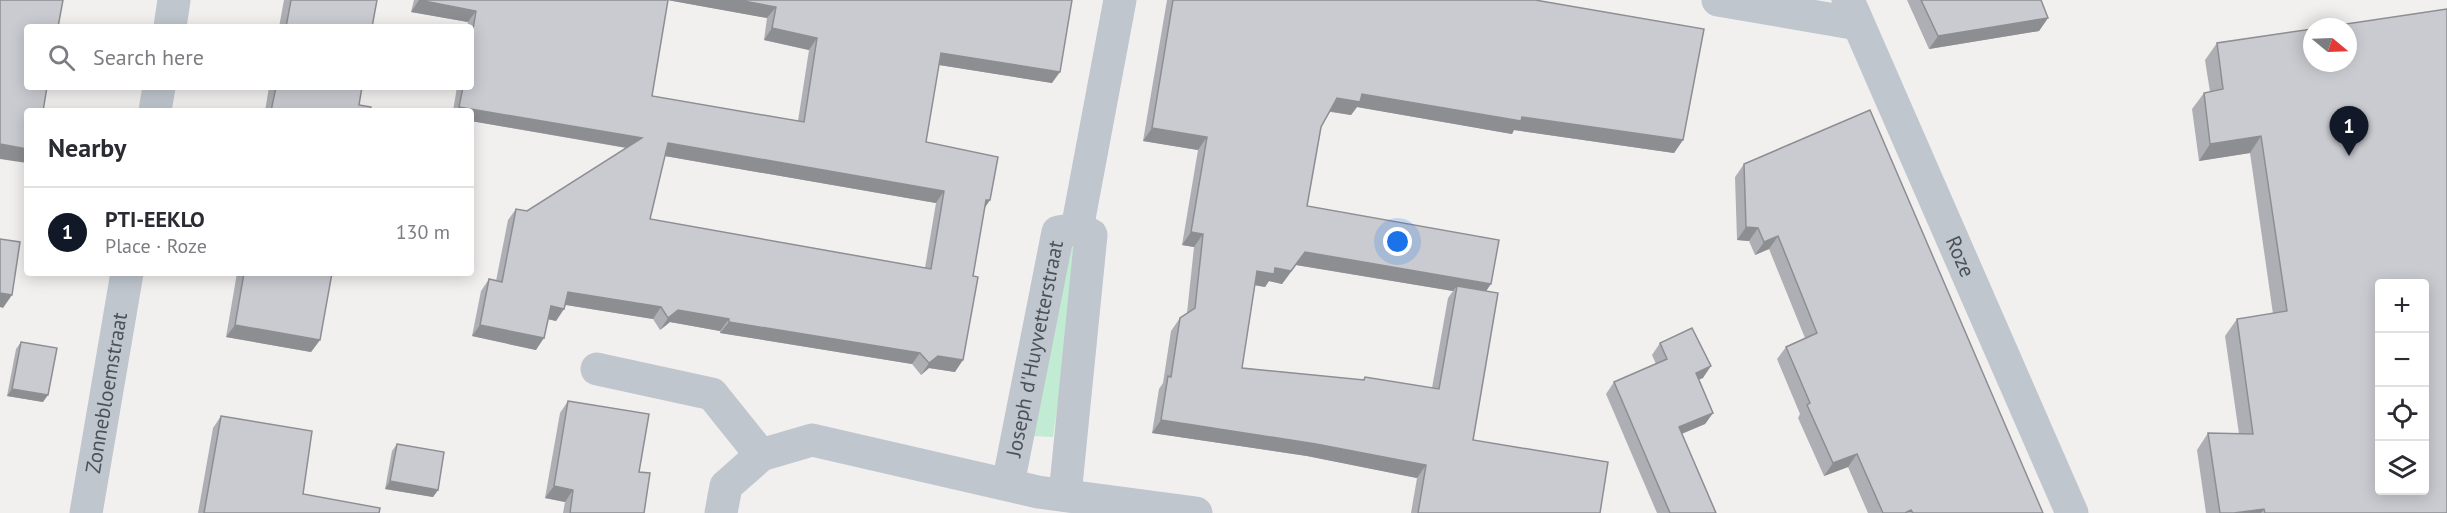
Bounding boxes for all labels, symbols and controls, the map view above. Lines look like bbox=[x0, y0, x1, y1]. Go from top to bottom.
north arrow bbox=[2303, 18, 2357, 72]
search box bbox=[24, 24, 474, 90]
icon: search bbox=[45, 41, 78, 74]
text: Search here bbox=[93, 43, 204, 71]
pin: 1 bbox=[2330, 106, 2368, 156]
text: Nearby bbox=[48, 131, 126, 164]
text: PTI-EEKLO bbox=[105, 205, 205, 233]
text: 1 bbox=[62, 219, 73, 245]
text: 130 m bbox=[396, 219, 450, 245]
your location bbox=[1383, 227, 1412, 256]
street label: Roze bbox=[1940, 232, 1981, 281]
text: Place · Roze bbox=[105, 233, 207, 259]
street label: Joseph d'Huyvetterstraat bbox=[1000, 238, 1069, 460]
map controls bbox=[2375, 279, 2429, 495]
button: + bbox=[2375, 279, 2429, 333]
street label: Zonnebloemstraat bbox=[79, 310, 133, 475]
button: − bbox=[2375, 333, 2429, 387]
button: locate bbox=[2375, 387, 2429, 441]
button: layers bbox=[2375, 441, 2429, 495]

